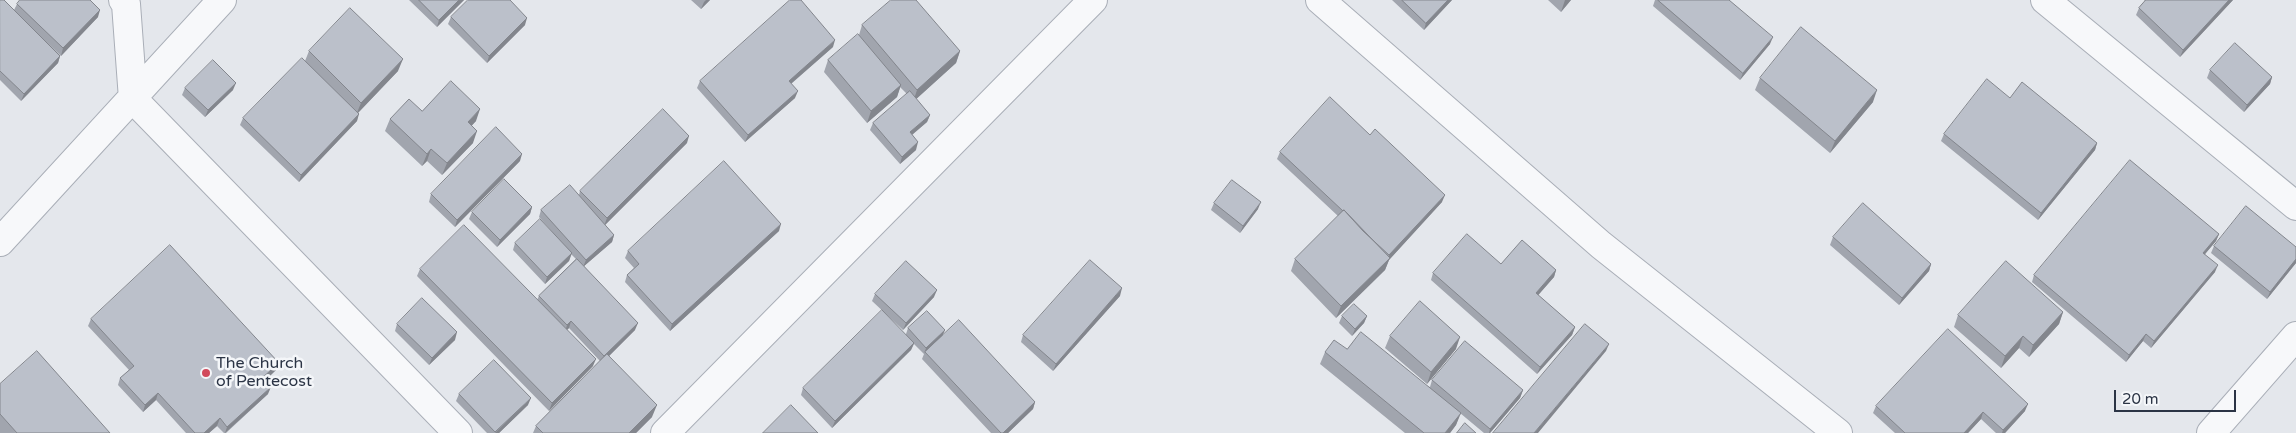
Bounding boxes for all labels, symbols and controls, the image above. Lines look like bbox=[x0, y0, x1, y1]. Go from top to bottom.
place label: The Church of Pentecost bbox=[216, 354, 312, 392]
marker: The Church of Pentecost bbox=[200, 367, 212, 379]
scale bar bbox=[2116, 380, 2238, 412]
text: 20 m bbox=[2122, 390, 2159, 408]

